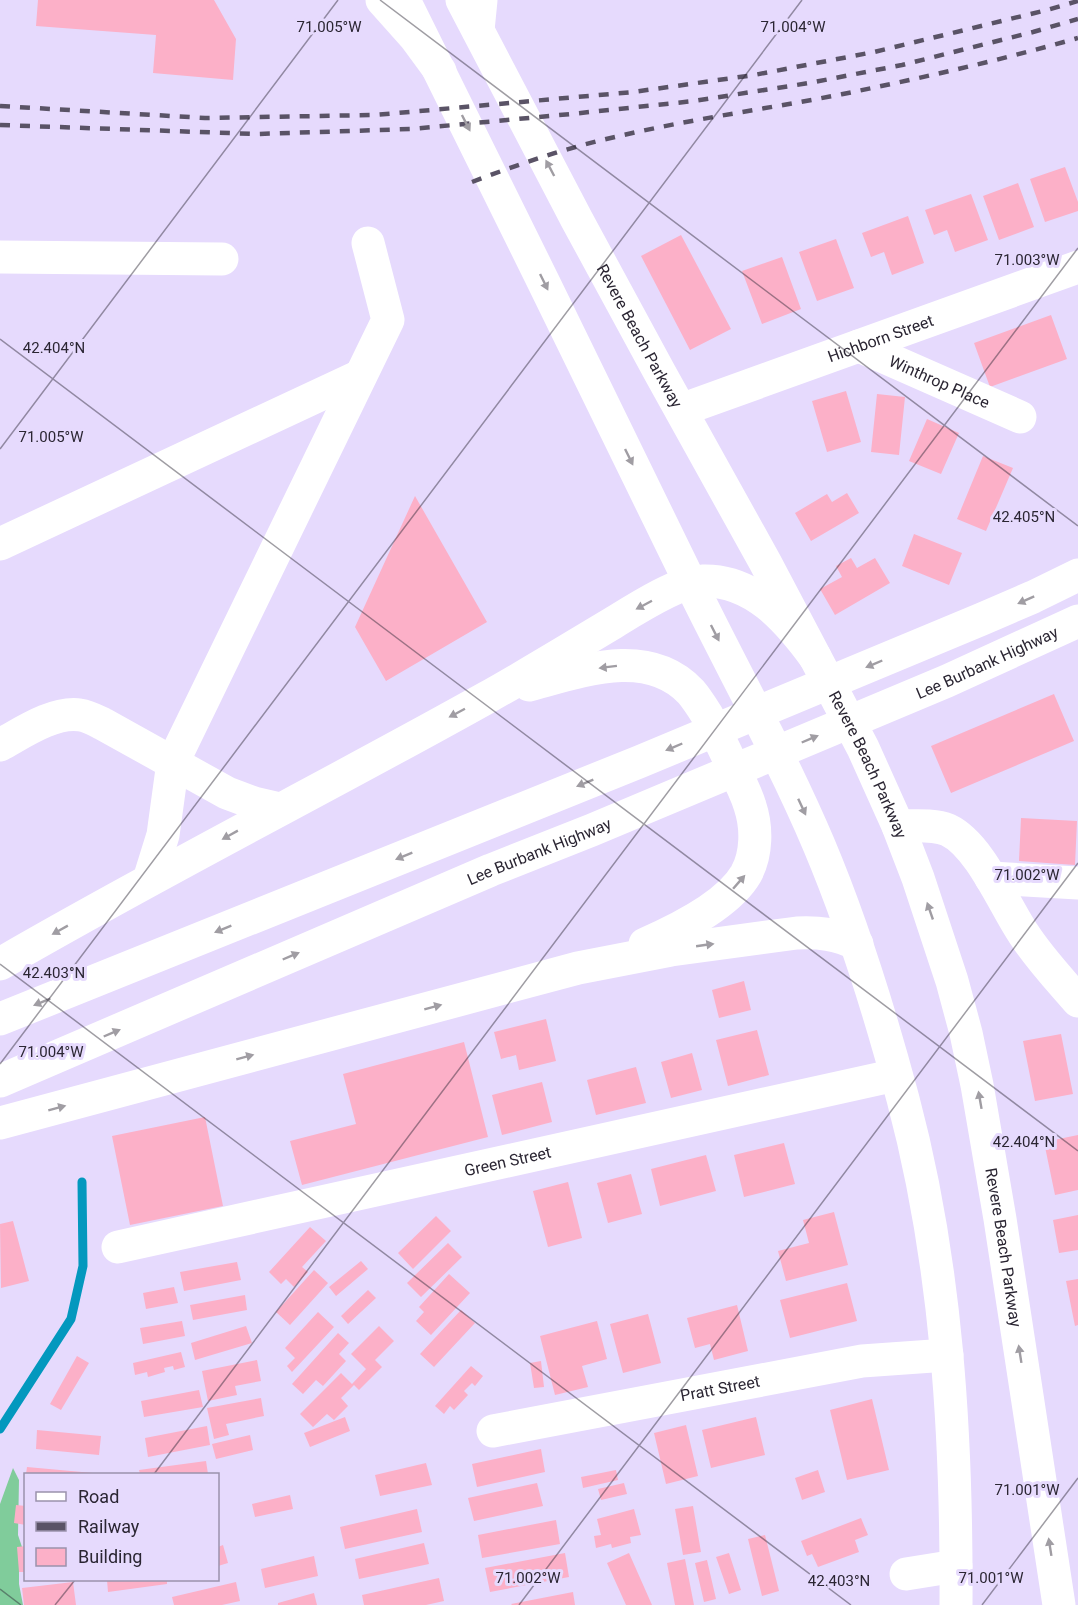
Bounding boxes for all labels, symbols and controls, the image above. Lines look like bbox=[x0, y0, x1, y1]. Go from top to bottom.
text: 71.005°W bbox=[296, 18, 362, 36]
text: 71.004°W bbox=[760, 18, 826, 36]
one-way arrow bbox=[461, 115, 470, 132]
one-way arrow bbox=[545, 159, 555, 176]
text: 71.003°W bbox=[994, 251, 1060, 269]
street label: Revere Beach Parkway bbox=[593, 261, 687, 411]
one-way arrow bbox=[540, 273, 549, 290]
street label: Hichborn Street bbox=[825, 310, 936, 366]
text: 42.404°N bbox=[23, 339, 85, 357]
street label: Winthrop Place bbox=[886, 351, 993, 412]
text: 71.005°W bbox=[18, 428, 84, 446]
one-way arrow bbox=[625, 449, 634, 466]
text: 42.405°N bbox=[993, 508, 1055, 526]
one-way arrow bbox=[1017, 596, 1034, 605]
one-way arrow bbox=[635, 600, 652, 610]
street label: Lee Burbank Highway bbox=[913, 622, 1061, 702]
one-way arrow bbox=[710, 624, 720, 641]
one-way arrow bbox=[864, 659, 882, 669]
one-way arrow bbox=[598, 662, 617, 672]
street label: Revere Beach Parkway bbox=[825, 688, 911, 841]
one-way arrow bbox=[449, 708, 466, 718]
one-way arrow bbox=[801, 733, 819, 743]
one-way arrow bbox=[665, 743, 683, 752]
one-way arrow bbox=[576, 779, 594, 788]
one-way arrow bbox=[797, 799, 806, 816]
street label: Lee Burbank Highway bbox=[464, 813, 614, 889]
one-way arrow bbox=[221, 830, 238, 840]
one-way arrow bbox=[395, 852, 413, 861]
text: 71.002°W bbox=[994, 866, 1060, 884]
one-way arrow bbox=[732, 875, 745, 890]
one-way arrow bbox=[924, 902, 934, 920]
one-way arrow bbox=[51, 925, 68, 935]
one-way arrow bbox=[214, 925, 232, 934]
one-way arrow bbox=[696, 941, 715, 950]
one-way arrow bbox=[282, 951, 300, 961]
text: 42.403°N bbox=[23, 964, 85, 982]
one-way arrow bbox=[33, 997, 51, 1007]
one-way arrow bbox=[424, 1002, 442, 1011]
one-way arrow bbox=[103, 1028, 121, 1038]
text: 71.004°W bbox=[18, 1043, 84, 1061]
one-way arrow bbox=[236, 1052, 254, 1062]
one-way arrow bbox=[975, 1090, 984, 1109]
one-way arrow bbox=[47, 1102, 66, 1112]
text: 42.404°N bbox=[993, 1133, 1055, 1151]
street label: Green Street bbox=[462, 1142, 553, 1180]
street label: Revere Beach Parkway bbox=[982, 1166, 1026, 1329]
one-way arrow bbox=[1016, 1345, 1025, 1364]
street label: Pratt Street bbox=[679, 1371, 761, 1405]
legend bbox=[24, 1473, 219, 1581]
text: 71.001°W bbox=[994, 1481, 1060, 1499]
text: Road bbox=[78, 1486, 119, 1507]
text: Railway bbox=[78, 1516, 140, 1537]
one-way arrow bbox=[1046, 1538, 1055, 1557]
text: Building bbox=[78, 1546, 142, 1567]
text: 71.002°W bbox=[495, 1569, 561, 1587]
text: 71.001°W bbox=[958, 1569, 1024, 1587]
text: 42.403°N bbox=[808, 1572, 870, 1590]

